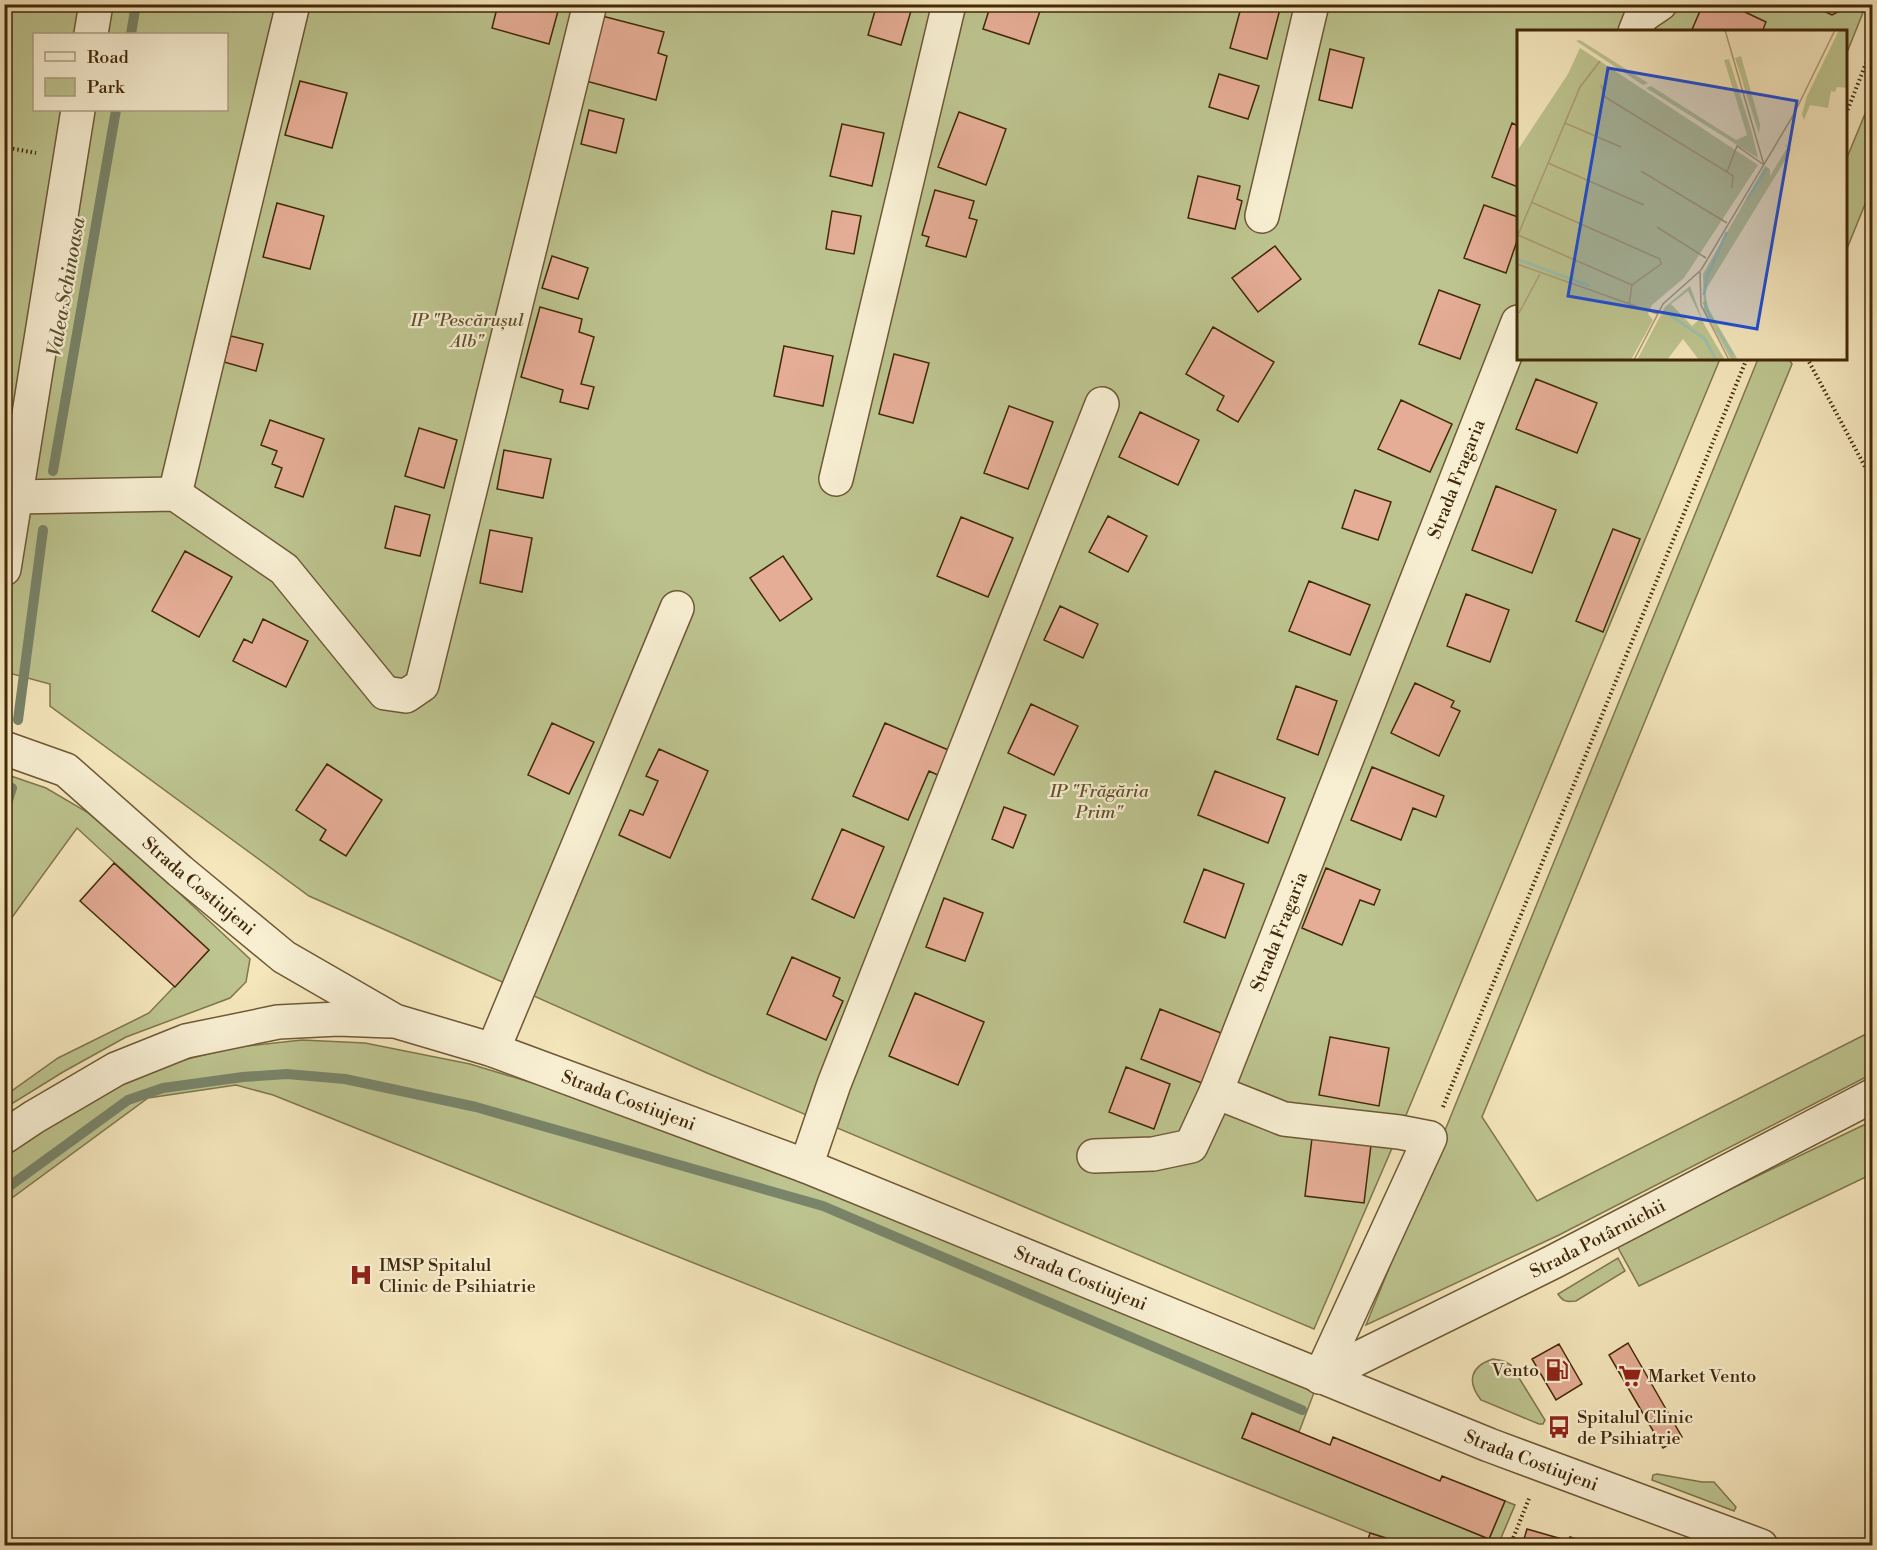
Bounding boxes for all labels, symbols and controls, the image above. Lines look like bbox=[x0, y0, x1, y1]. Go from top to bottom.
inset map bbox=[1517, 30, 1847, 360]
legend bbox=[33, 33, 228, 111]
text: Road bbox=[87, 46, 130, 69]
text: Park bbox=[87, 76, 126, 99]
water label: Valea Schinoasa bbox=[42, 215, 92, 359]
park label: IP "Pescărușul Alb" bbox=[409, 309, 524, 353]
street label: Strada Fragaria bbox=[1423, 415, 1491, 542]
park label: IP "Frăgăria Prim" bbox=[1048, 780, 1150, 824]
street label: Strada Costiujeni bbox=[137, 831, 260, 940]
street label: Strada Fragaria bbox=[1245, 867, 1313, 995]
street label: Strada Costiujeni bbox=[558, 1065, 699, 1136]
street label: Strada Potârnichii bbox=[1526, 1194, 1669, 1283]
street label: Strada Costiujeni bbox=[1011, 1241, 1151, 1316]
place label: IMSP Spitalul Clinic de Psihiatrie bbox=[379, 1254, 536, 1298]
hospital icon: IMSP Spitalul Clinic de Psihiatrie bbox=[348, 1262, 374, 1288]
fuel station icon: Vento bbox=[1544, 1357, 1570, 1383]
place label: Vento bbox=[1491, 1359, 1539, 1382]
supermarket icon: Market Vento bbox=[1617, 1363, 1643, 1389]
place label: Market Vento bbox=[1648, 1365, 1756, 1388]
place label: Spitalul Clinic de Psihiatrie bbox=[1577, 1406, 1693, 1450]
bus stop icon: Spitalul Clinic de Psihiatrie bbox=[1546, 1414, 1572, 1440]
street label: Strada Costiujeni bbox=[1461, 1425, 1602, 1496]

